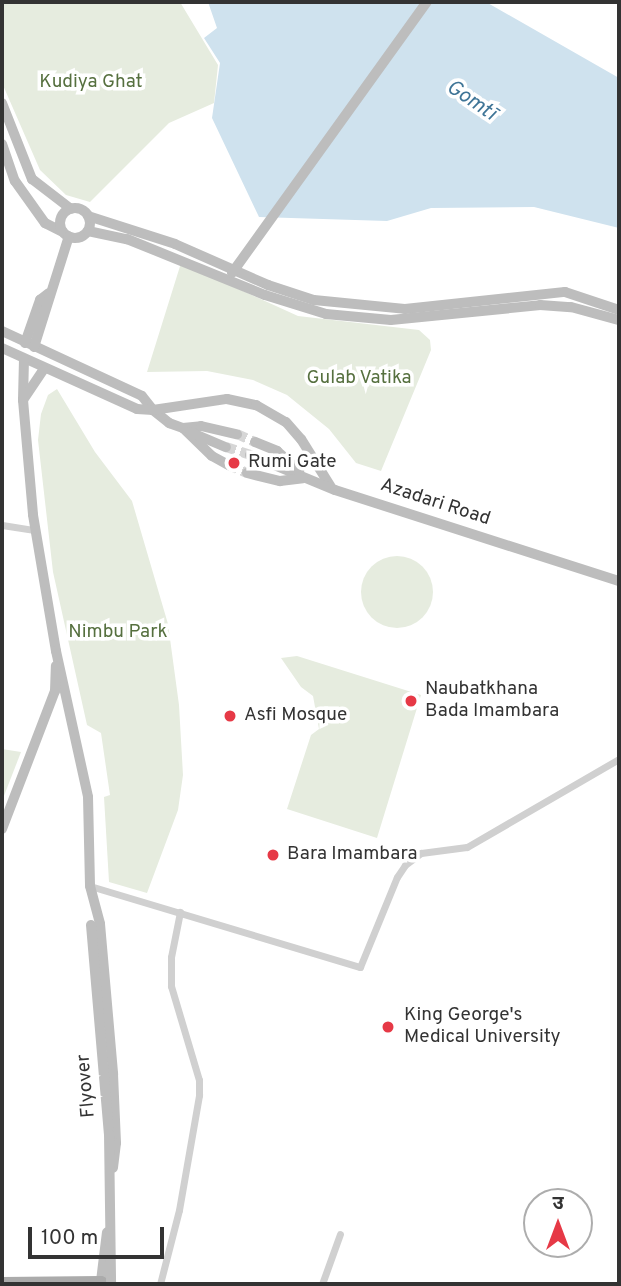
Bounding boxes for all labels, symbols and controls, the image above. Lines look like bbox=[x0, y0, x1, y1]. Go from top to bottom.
park label: Kudiya Ghat bbox=[39, 72, 143, 94]
water label: Gomtī bbox=[441, 75, 501, 127]
park label: Gulab Vatika bbox=[306, 368, 412, 390]
place label: Rumi Gate bbox=[248, 452, 337, 474]
marker: Rumi Gate bbox=[226, 455, 242, 471]
street label: Azadari Road bbox=[377, 475, 493, 531]
park label: Nimbu Park bbox=[68, 622, 168, 644]
place label: Naubatkhana Bada Imambara bbox=[425, 679, 559, 723]
marker: Naubatkhana Bada Imambara bbox=[403, 693, 419, 709]
place label: Asfi Mosque bbox=[244, 705, 347, 727]
marker: Asfi Mosque bbox=[222, 708, 238, 724]
place label: Bara Imambara bbox=[287, 844, 417, 866]
marker: Bara Imambara bbox=[265, 847, 281, 863]
place label: King George's Medical University bbox=[404, 1005, 561, 1049]
marker: King George's Medical University bbox=[378, 1017, 398, 1037]
street label: Flyover bbox=[73, 1053, 101, 1119]
north arrow bbox=[523, 1188, 593, 1258]
text: उ bbox=[552, 1192, 564, 1216]
scale bar bbox=[32, 1212, 168, 1256]
text: 100 m bbox=[41, 1225, 98, 1252]

